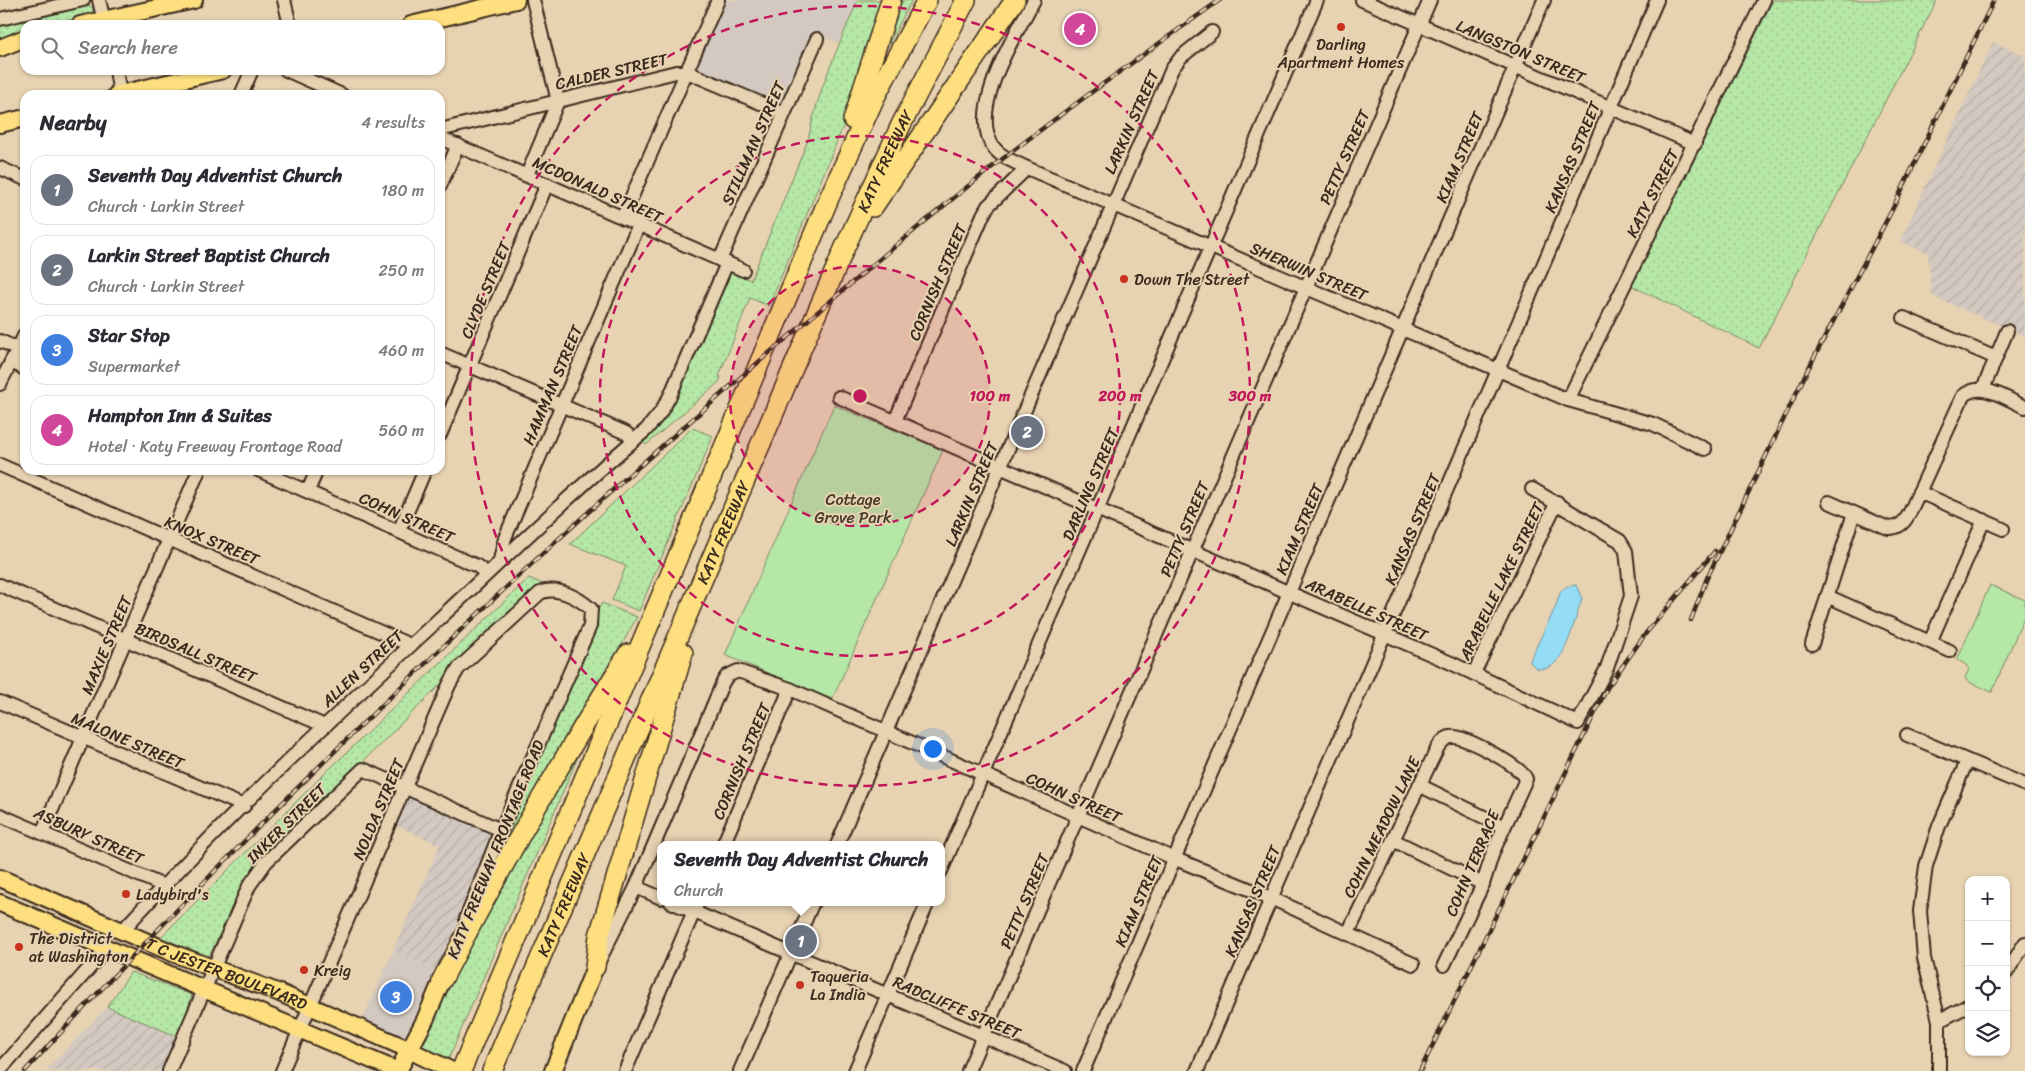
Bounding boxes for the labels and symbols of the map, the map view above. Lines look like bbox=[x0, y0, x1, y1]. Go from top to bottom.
pin: 4 bbox=[1064, 10, 1096, 48]
street label: LANGSTON STREET bbox=[1452, 11, 1591, 92]
marker: Darling Apartment Homes bbox=[1335, 21, 1347, 33]
place label: Darling Apartment Homes bbox=[1277, 30, 1405, 77]
street label: CALDER STREET bbox=[552, 44, 671, 98]
street label: LARKIN STREET bbox=[1096, 64, 1168, 179]
street label: STILLMAN STREET bbox=[713, 75, 794, 210]
street label: KANSAS STREET bbox=[1536, 96, 1610, 217]
street label: KATY FREEWAY bbox=[849, 104, 922, 217]
street label: PETTY STREET bbox=[1311, 104, 1379, 209]
street label: KIAM STREET bbox=[1427, 106, 1492, 208]
street label: KATY STREET bbox=[1618, 143, 1688, 243]
street label: MCDONALD STREET bbox=[528, 148, 669, 232]
street label: CORNISH STREET bbox=[900, 218, 976, 345]
street label: SHERWIN STREET bbox=[1245, 234, 1373, 310]
street label: CLYDE STREET bbox=[452, 236, 519, 343]
place label: Down The Street bbox=[1134, 265, 1250, 294]
marker: Down The Street bbox=[1118, 273, 1130, 285]
street label: HAMMAN STREET bbox=[514, 319, 591, 450]
text: 100 m bbox=[970, 383, 1011, 409]
text: 200 m bbox=[1097, 383, 1142, 409]
text: 300 m bbox=[1228, 383, 1272, 409]
centre of rings bbox=[851, 387, 869, 405]
pin: 2 bbox=[1011, 413, 1043, 451]
street label: DARLING STREET bbox=[1054, 422, 1128, 545]
street label: LARKIN STREET bbox=[936, 436, 1007, 551]
street label: KANSAS STREET bbox=[1376, 468, 1450, 589]
street label: KATY FREEWAY bbox=[688, 475, 759, 589]
street label: PETTY STREET bbox=[1151, 476, 1218, 581]
street label: KIAM STREET bbox=[1267, 478, 1332, 580]
street label: COHN STREET bbox=[354, 484, 460, 552]
park label: Cottage Grove Park bbox=[815, 485, 892, 532]
street label: ARABELLE LAKE STREET bbox=[1450, 496, 1553, 666]
street label: KNOX STREET bbox=[160, 507, 265, 574]
street label: ARABELLE STREET bbox=[1300, 569, 1434, 650]
street label: MAXIE STREET bbox=[73, 590, 141, 699]
street label: BIRDSALL STREET bbox=[130, 614, 262, 692]
street label: ALLEN STREET bbox=[314, 621, 411, 715]
street label: CORNISH STREET bbox=[704, 697, 780, 824]
street label: MALONE STREET bbox=[67, 704, 190, 778]
street label: KATY FREEWAY FRONTAGE ROAD bbox=[438, 735, 553, 963]
your location bbox=[920, 736, 946, 762]
street label: COHN MEADOW LANE bbox=[1335, 751, 1429, 903]
street label: NOLDA STREET bbox=[344, 753, 413, 864]
street label: COHN STREET bbox=[1021, 764, 1127, 832]
street label: INKER STREET bbox=[238, 775, 334, 871]
street label: ASBURY STREET bbox=[28, 798, 150, 873]
street label: COHN TERRACE bbox=[1437, 804, 1508, 921]
street label: KANSAS STREET bbox=[1216, 840, 1290, 961]
street label: KATY FREEWAY bbox=[529, 847, 599, 961]
street label: PETTY STREET bbox=[991, 848, 1058, 953]
street label: KIAM STREET bbox=[1106, 850, 1171, 952]
place label: Ladybird's bbox=[136, 880, 209, 909]
marker: Ladybird's bbox=[120, 888, 132, 900]
pin: 1 bbox=[785, 922, 817, 960]
place label: The District at Washington bbox=[29, 924, 129, 971]
street label: T C JESTER BOULEVARD bbox=[141, 929, 312, 1019]
marker: The District at Washington bbox=[13, 941, 25, 953]
place label: Kreig bbox=[314, 956, 351, 985]
place label: Taqueria La India bbox=[810, 962, 870, 1009]
marker: Kreig bbox=[298, 964, 310, 976]
street label: RADCLIFFE STREET bbox=[888, 967, 1026, 1048]
pin: 3 bbox=[380, 978, 412, 1016]
marker: Taqueria La India bbox=[794, 979, 806, 991]

